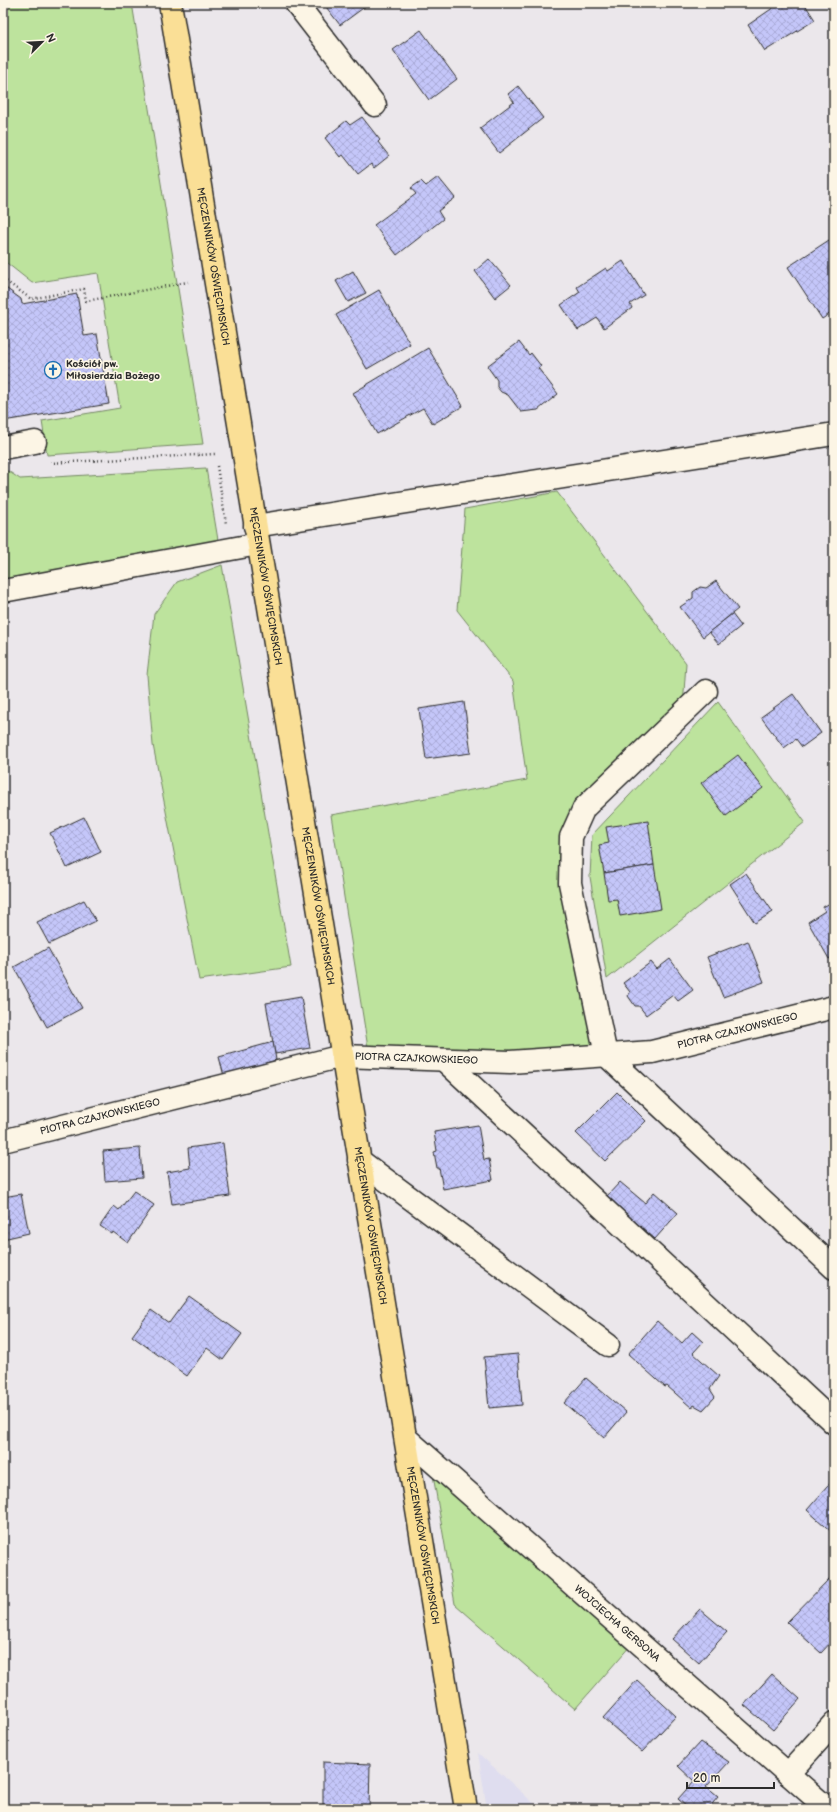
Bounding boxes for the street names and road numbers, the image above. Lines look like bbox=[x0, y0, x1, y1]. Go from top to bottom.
street label: MĘCZENNIKÓW OŚWIĘCIMSKICH bbox=[194, 187, 232, 346]
street label: MĘCZENNIKÓW OŚWIĘCIMSKICH bbox=[247, 506, 284, 666]
street label: MĘCZENNIKÓW OŚWIĘCIMSKICH bbox=[299, 826, 337, 986]
street label: PIOTRA CZAJKOWSKIEGO bbox=[676, 1010, 799, 1051]
street label: PIOTRA CZAJKOWSKIEGO bbox=[355, 1050, 479, 1067]
street label: PIOTRA CZAJKOWSKIEGO bbox=[39, 1096, 162, 1137]
street label: MĘCZENNIKÓW OŚWIĘCIMSKICH bbox=[352, 1146, 389, 1306]
street label: MĘCZENNIKÓW OŚWIĘCIMSKICH bbox=[404, 1465, 442, 1625]
street label: WOJCIECHA GERSONA bbox=[572, 1583, 663, 1665]

